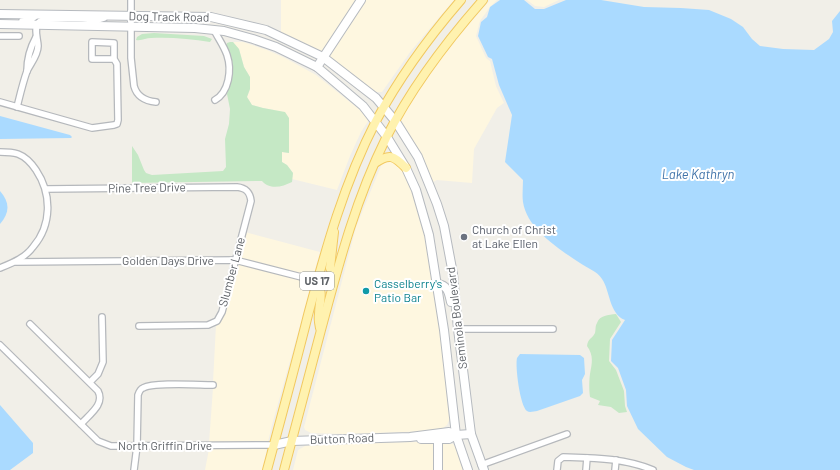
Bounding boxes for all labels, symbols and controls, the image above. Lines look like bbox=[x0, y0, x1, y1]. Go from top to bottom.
street label: Dog Track Road bbox=[129, 8, 209, 24]
water label: Lake Kathryn bbox=[662, 166, 735, 182]
street label: Pine Tree Drive bbox=[108, 179, 186, 195]
place label: Church of Christ at Lake Ellen bbox=[472, 222, 556, 250]
marker: Church of Christ at Lake Ellen bbox=[459, 232, 469, 242]
street label: Slumber Lane bbox=[215, 235, 247, 308]
street label: Golden Days Drive bbox=[122, 253, 214, 267]
street label: Seminola Boulevard bbox=[443, 266, 469, 370]
road number: US 17 bbox=[300, 272, 334, 290]
place label: Casselberry's Patio Bar bbox=[374, 276, 443, 304]
marker: Casselberry's Patio Bar bbox=[361, 286, 371, 296]
street label: Button Road bbox=[310, 430, 374, 446]
street label: North Griffin Drive bbox=[118, 438, 212, 452]

